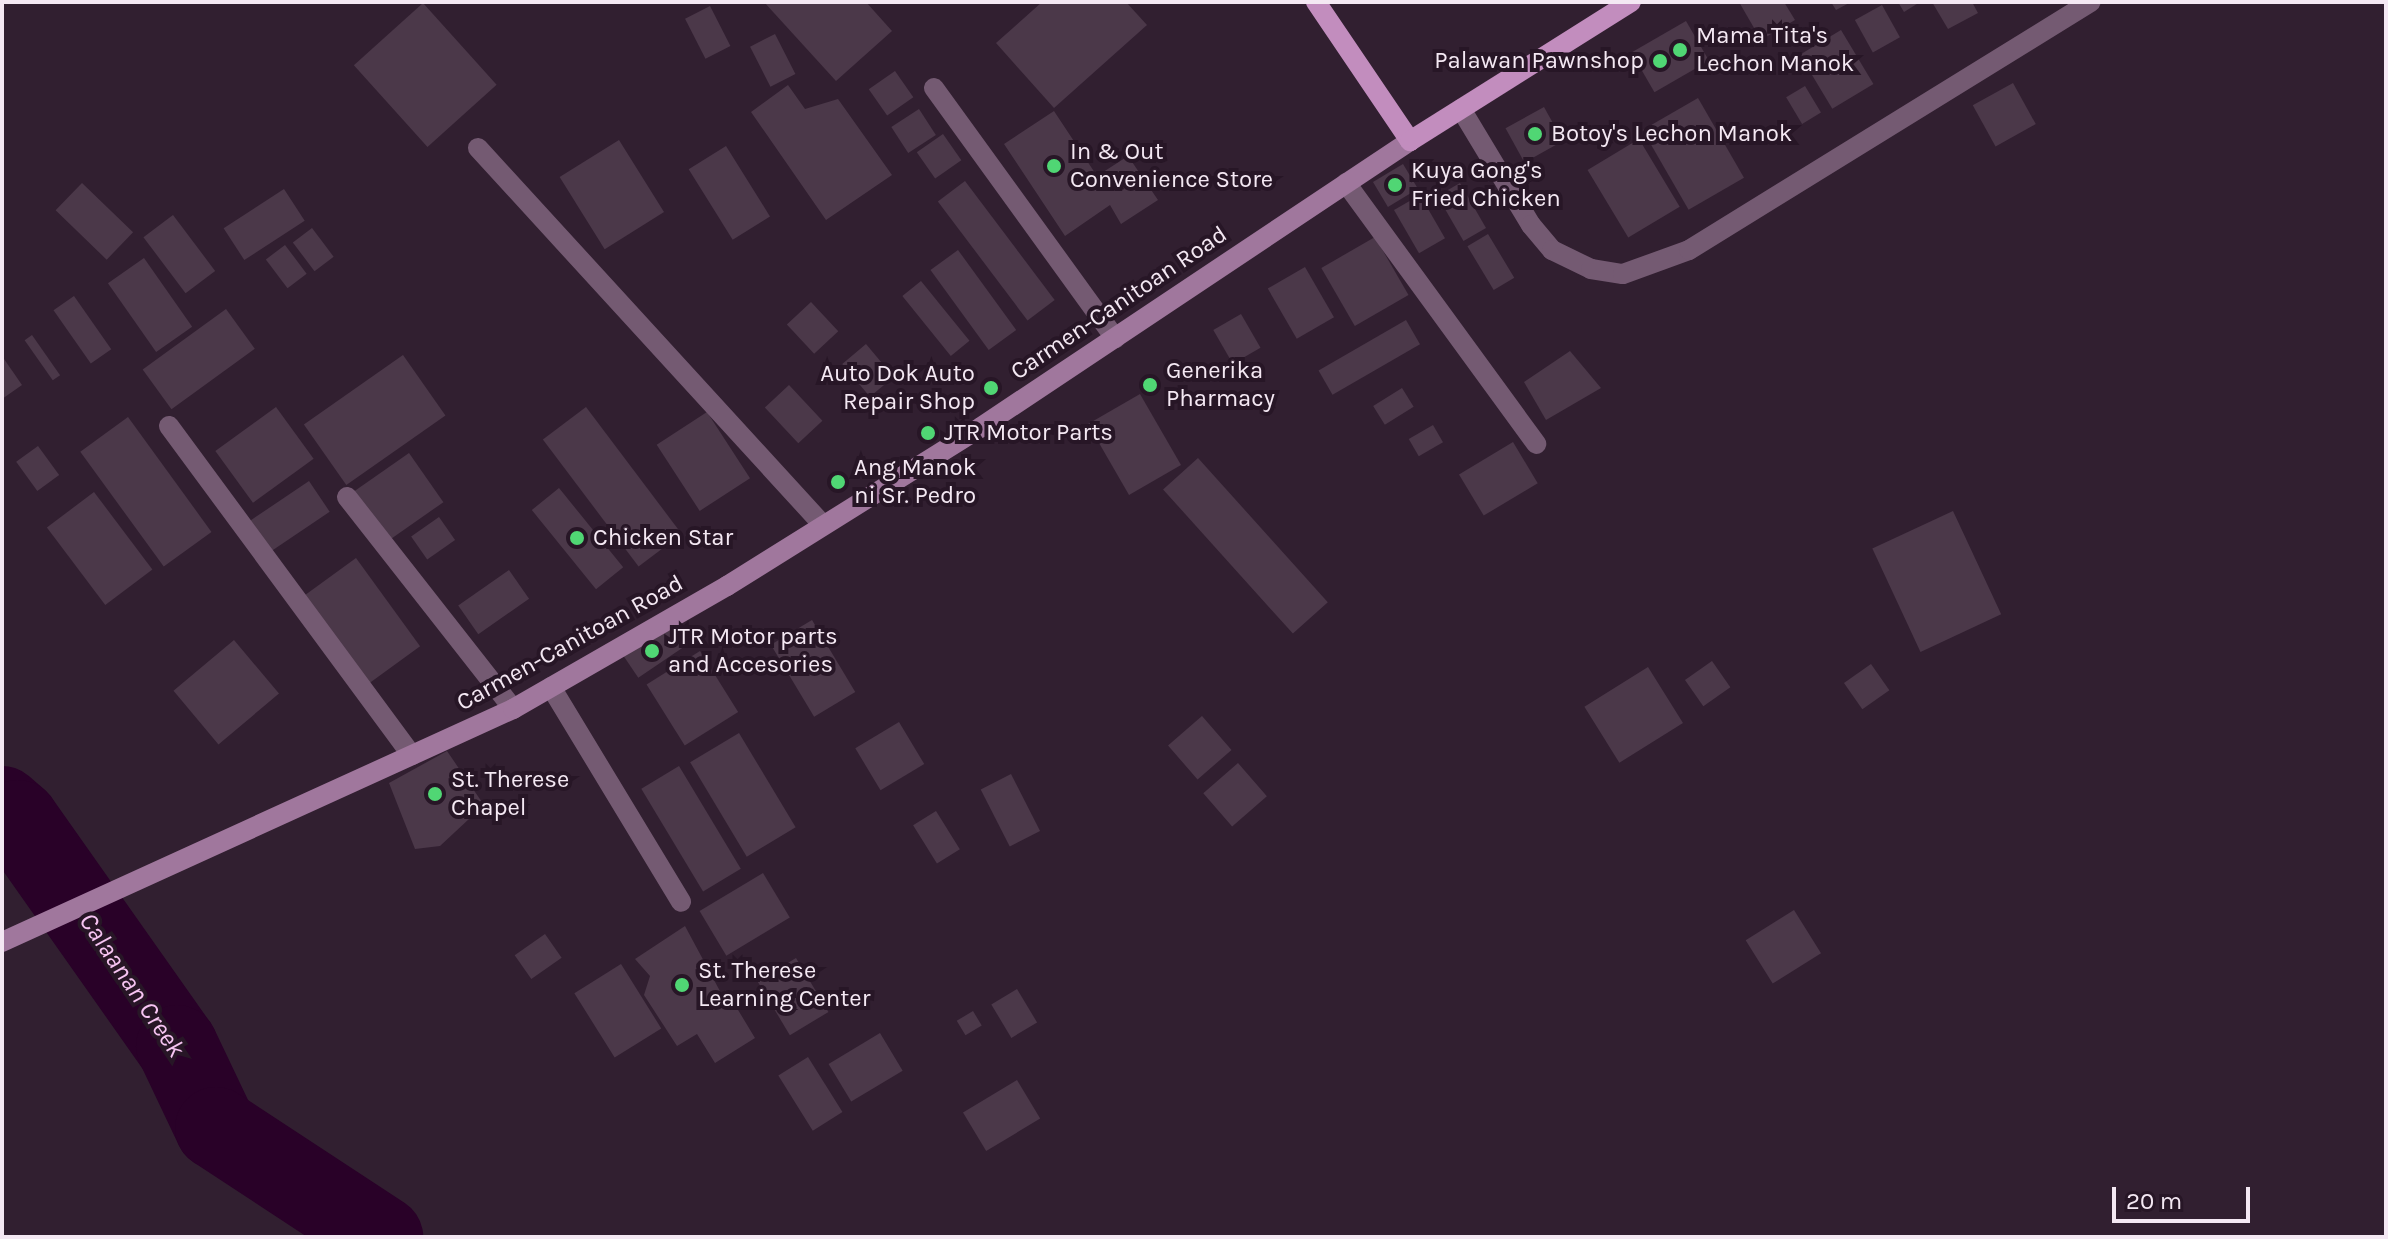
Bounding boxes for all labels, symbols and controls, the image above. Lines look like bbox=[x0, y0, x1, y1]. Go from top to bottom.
place label: Mama Tita's Lechon Manok bbox=[1696, 22, 1854, 78]
marker: Mama Tita's Lechon Manok bbox=[1671, 41, 1689, 59]
place label: Palawan Pawnshop bbox=[1434, 47, 1644, 75]
marker: Palawan Pawnshop bbox=[1651, 52, 1669, 70]
place label: Botoy's Lechon Manok bbox=[1551, 120, 1792, 148]
marker: Botoy's Lechon Manok bbox=[1526, 125, 1544, 143]
place label: In & Out Convenience Store bbox=[1070, 138, 1273, 194]
marker: In & Out Convenience Store bbox=[1045, 157, 1063, 175]
place label: Kuya Gong's Fried Chicken bbox=[1411, 157, 1561, 213]
marker: Kuya Gong's Fried Chicken bbox=[1386, 176, 1404, 194]
street label: Carmen-Canitoan Road bbox=[1005, 220, 1233, 386]
place label: Generika Pharmacy bbox=[1166, 357, 1275, 413]
place label: Auto Dok Auto Repair Shop bbox=[820, 360, 975, 416]
marker: Generika Pharmacy bbox=[1141, 376, 1159, 394]
marker: Auto Dok Auto Repair Shop bbox=[982, 379, 1000, 397]
place label: JTR Motor Parts bbox=[944, 419, 1113, 447]
marker: JTR Motor Parts bbox=[919, 424, 937, 442]
place label: Ang Manok ni Sr. Pedro bbox=[854, 454, 976, 510]
marker: Ang Manok ni Sr. Pedro bbox=[829, 473, 847, 491]
place label: Chicken Star bbox=[593, 524, 733, 552]
marker: Chicken Star bbox=[568, 529, 586, 547]
street label: Carmen-Canitoan Road bbox=[452, 569, 688, 717]
place label: JTR Motor parts and Accesories bbox=[668, 623, 838, 679]
marker: JTR Motor parts and Accesories bbox=[643, 642, 661, 660]
place label: St. Therese Chapel bbox=[451, 766, 569, 822]
marker: St. Therese Chapel bbox=[426, 785, 444, 803]
water label: Calaanan Creek bbox=[72, 907, 192, 1063]
place label: St. Therese Learning Center bbox=[698, 957, 870, 1013]
marker: St. Therese Learning Center bbox=[673, 976, 691, 994]
scale bar bbox=[2116, 1171, 2254, 1221]
text: 20 m bbox=[2126, 1187, 2182, 1215]

